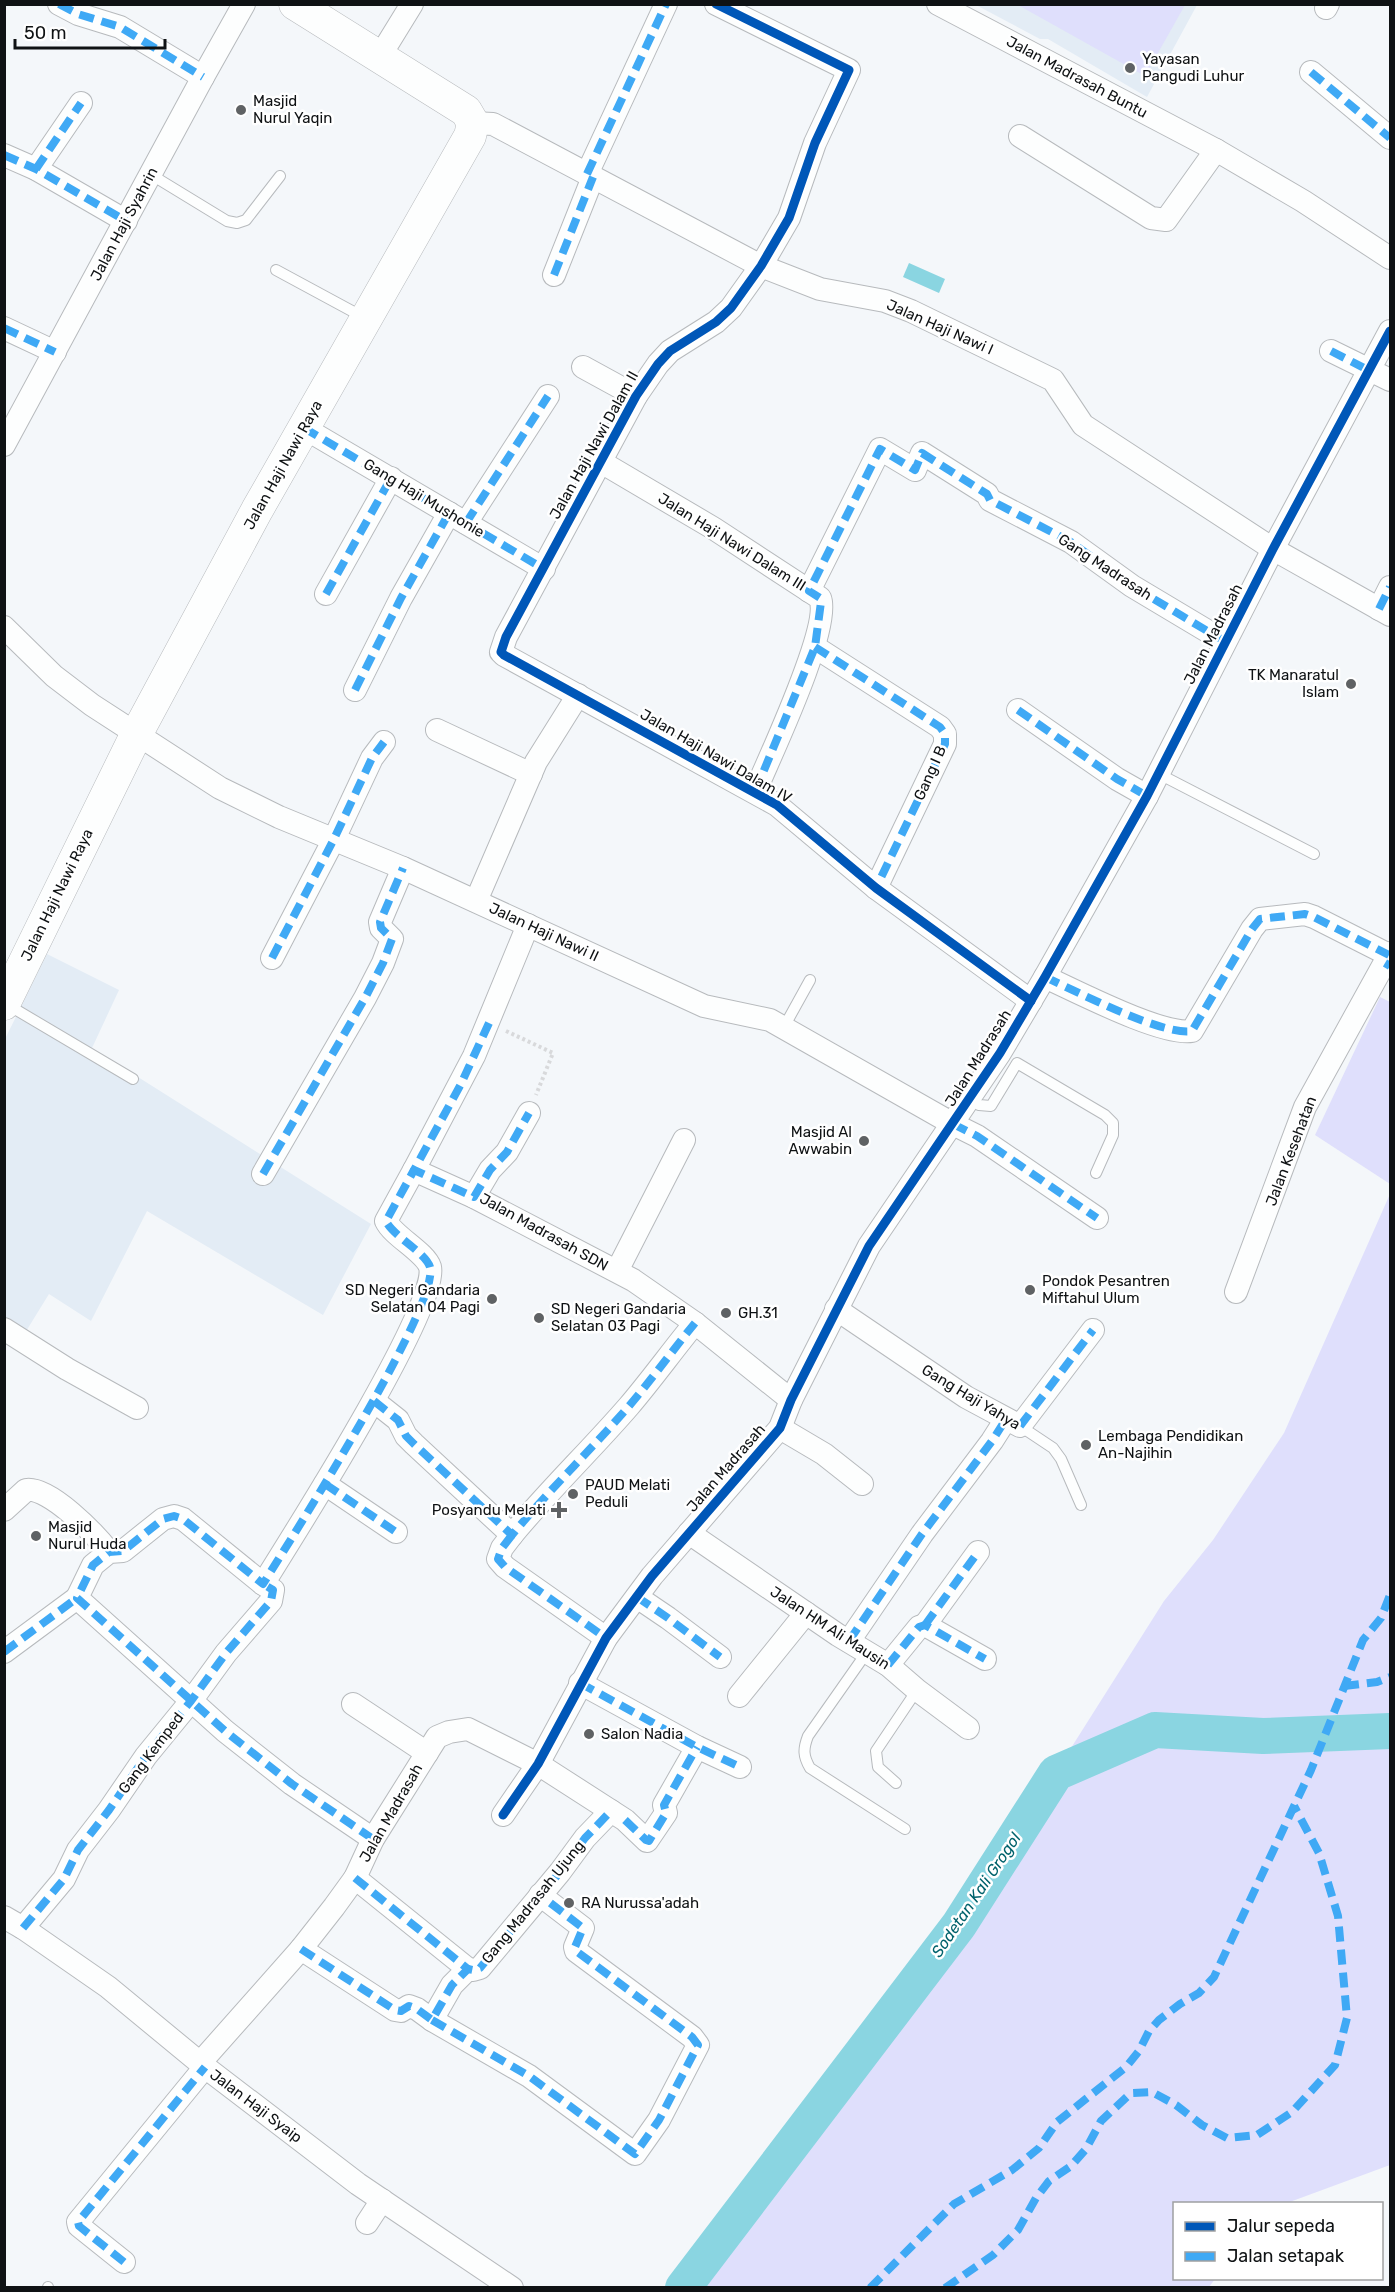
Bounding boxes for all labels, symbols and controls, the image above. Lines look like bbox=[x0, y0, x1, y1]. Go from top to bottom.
scale bar bbox=[15, 12, 165, 50]
text: 50 m bbox=[24, 22, 67, 44]
street label: Jalan Madrasah Buntu bbox=[1003, 32, 1151, 122]
place label: Yayasan Pangudi Luhur bbox=[1142, 50, 1244, 85]
marker: Yayasan Pangudi Luhur bbox=[1123, 61, 1137, 75]
place label: Masjid Nurul Yaqin bbox=[253, 92, 332, 127]
marker: Masjid Nurul Yaqin bbox=[234, 103, 248, 117]
street label: Jalan Haji Syahrin bbox=[87, 164, 161, 284]
street label: Jalan Haji Nawi I bbox=[884, 295, 996, 359]
street label: Jalan Haji Nawi Dalam II bbox=[546, 368, 642, 522]
street label: Jalan Haji Nawi Raya bbox=[240, 397, 326, 533]
street label: Gang Haji Mushonie bbox=[360, 455, 488, 541]
street label: Jalan Haji Nawi Dalam III bbox=[655, 489, 809, 595]
street label: Gang Madrasah bbox=[1055, 530, 1155, 604]
street label: Jalan Madrasah bbox=[1180, 581, 1246, 687]
place label: TK Manaratul Islam bbox=[1248, 666, 1339, 701]
marker: TK Manaratul Islam bbox=[1344, 677, 1358, 691]
street label: Jalan Haji Nawi Dalam IV bbox=[637, 705, 795, 807]
street label: Gang I B bbox=[910, 743, 950, 803]
street label: Jalan Haji Nawi Raya bbox=[17, 826, 97, 964]
street label: Jalan Haji Nawi II bbox=[486, 899, 602, 965]
street label: Jalan Madrasah bbox=[941, 1006, 1015, 1110]
street label: Jalan Kesehatan bbox=[1262, 1094, 1320, 1208]
place label: Masjid Al Awwabin bbox=[788, 1123, 852, 1158]
marker: Masjid Al Awwabin bbox=[857, 1134, 871, 1148]
street label: Jalan Madrasah SDN bbox=[477, 1189, 611, 1275]
place label: Pondok Pesantren Miftahul Ulum bbox=[1042, 1272, 1170, 1307]
place label: SD Negeri Gandaria Selatan 04 Pagi bbox=[345, 1281, 480, 1316]
marker: Pondok Pesantren Miftahul Ulum bbox=[1023, 1283, 1037, 1297]
marker: SD Negeri Gandaria Selatan 04 Pagi bbox=[485, 1292, 499, 1306]
place label: SD Negeri Gandaria Selatan 03 Pagi bbox=[551, 1300, 686, 1335]
place label: GH.31 bbox=[738, 1304, 778, 1322]
marker: GH.31 bbox=[719, 1306, 733, 1320]
marker: SD Negeri Gandaria Selatan 03 Pagi bbox=[532, 1311, 546, 1325]
street label: Gang Haji Yahya bbox=[918, 1361, 1024, 1433]
street label: Jalan Madrasah bbox=[683, 1420, 769, 1516]
place label: Lembaga Pendidikan An-Najihin bbox=[1098, 1427, 1243, 1462]
marker: Lembaga Pendidikan An-Najihin bbox=[1079, 1438, 1093, 1452]
place label: PAUD Melati Peduli bbox=[585, 1476, 670, 1511]
marker: PAUD Melati Peduli bbox=[566, 1487, 580, 1501]
place label: Posyandu Melati bbox=[432, 1501, 546, 1519]
marker: Posyandu Melati bbox=[550, 1501, 568, 1519]
place label: Masjid Nurul Huda bbox=[48, 1518, 126, 1553]
marker: Masjid Nurul Huda bbox=[29, 1529, 43, 1543]
street label: Jalan HM Ali Mausin bbox=[767, 1583, 893, 1673]
street label: Gang Kemped bbox=[115, 1709, 187, 1797]
place label: Salon Nadia bbox=[601, 1725, 683, 1743]
marker: Salon Nadia bbox=[582, 1727, 596, 1741]
street label: Jalan Madrasah bbox=[356, 1761, 426, 1865]
water label: Sodetan Kali Grogol bbox=[927, 1828, 1025, 1961]
street label: Gang Madrasah Ujung bbox=[478, 1837, 588, 1967]
place label: RA Nurussa'adah bbox=[581, 1894, 699, 1912]
marker: RA Nurussa'adah bbox=[562, 1896, 576, 1910]
street label: Jalan Haji Syaip bbox=[206, 2065, 306, 2147]
legend bbox=[1173, 2202, 1383, 2280]
text: Jalur sepeda bbox=[1227, 2215, 1335, 2237]
text: Jalan setapak bbox=[1227, 2245, 1345, 2267]

